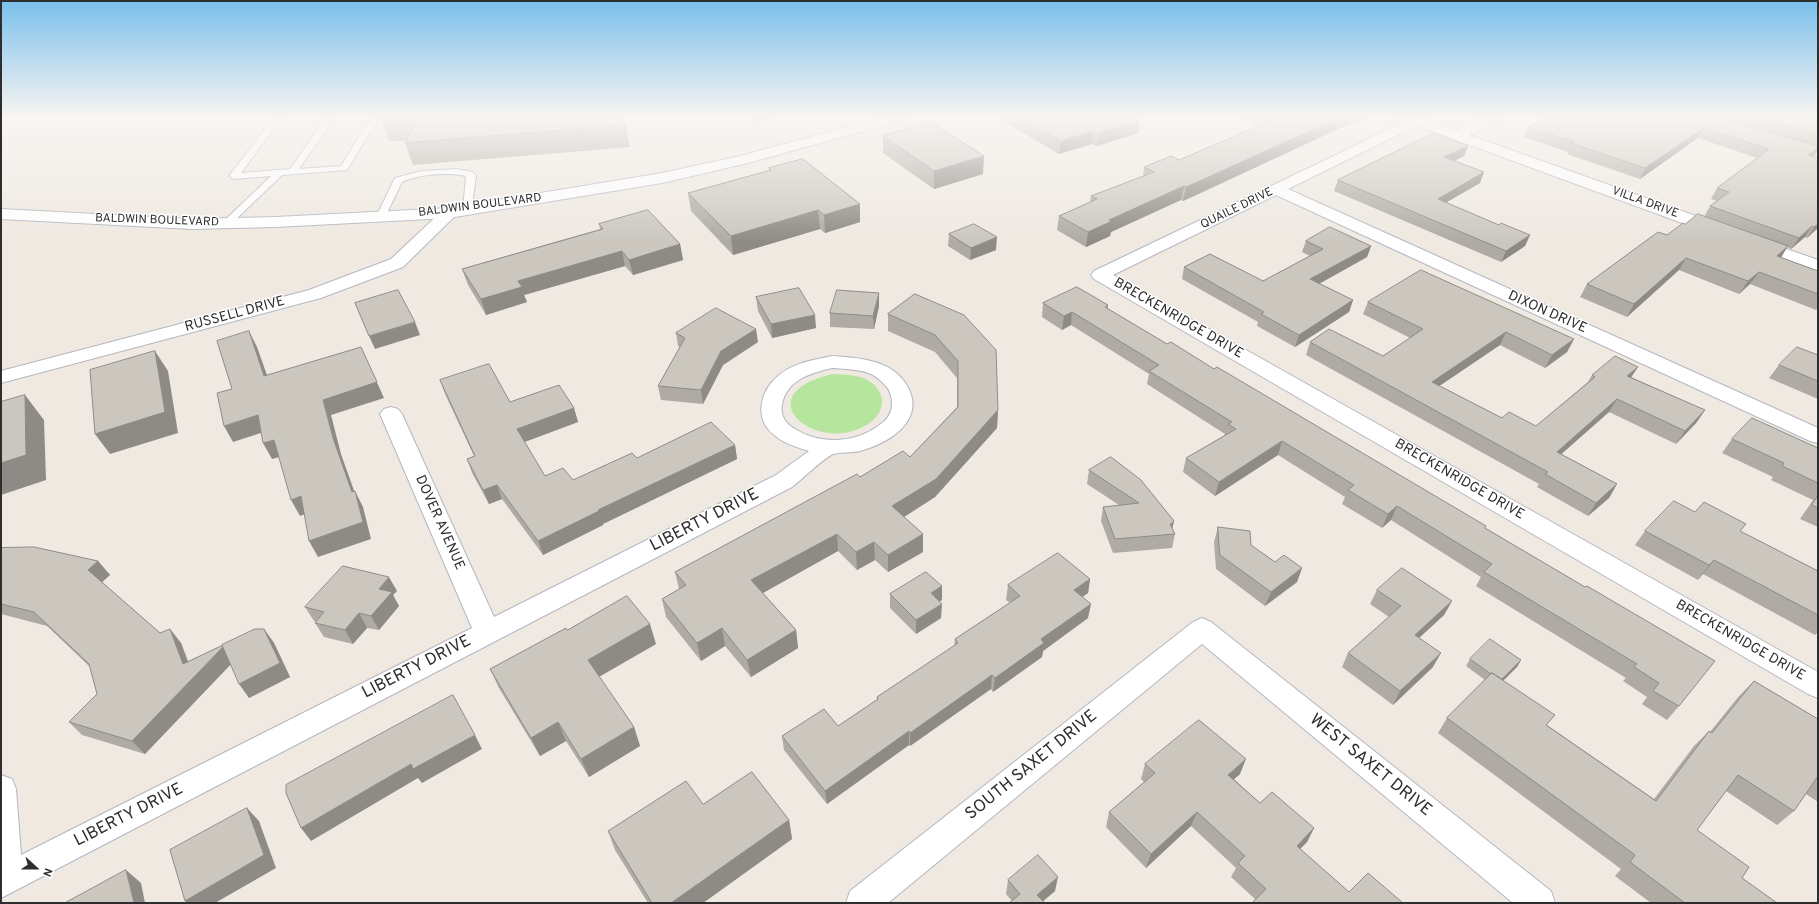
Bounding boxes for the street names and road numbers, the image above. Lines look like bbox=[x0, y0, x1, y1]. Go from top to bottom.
street label: VILLA DRIVE bbox=[1610, 184, 1680, 222]
street label: QUAILE DRIVE bbox=[1198, 185, 1276, 233]
street label: BALDWIN BOULEVARD bbox=[418, 191, 542, 221]
street label: BALDWIN BOULEVARD bbox=[95, 212, 219, 230]
street label: BRECKENRIDGE DRIVE bbox=[1110, 275, 1246, 363]
street label: DIXON DRIVE bbox=[1505, 288, 1589, 338]
street label: RUSSELL DRIVE bbox=[183, 294, 287, 336]
street label: BRECKENRIDGE DRIVE bbox=[1391, 436, 1527, 524]
street label: DOVER AVENUE bbox=[411, 473, 467, 573]
street label: LIBERTY DRIVE bbox=[647, 485, 763, 557]
street label: BRECKENRIDGE DRIVE bbox=[1672, 597, 1808, 685]
street label: LIBERTY DRIVE bbox=[359, 632, 475, 704]
street label: SOUTH SAXET DRIVE bbox=[962, 707, 1102, 825]
street label: WEST SAXET DRIVE bbox=[1305, 710, 1435, 822]
street label: LIBERTY DRIVE bbox=[71, 780, 187, 852]

